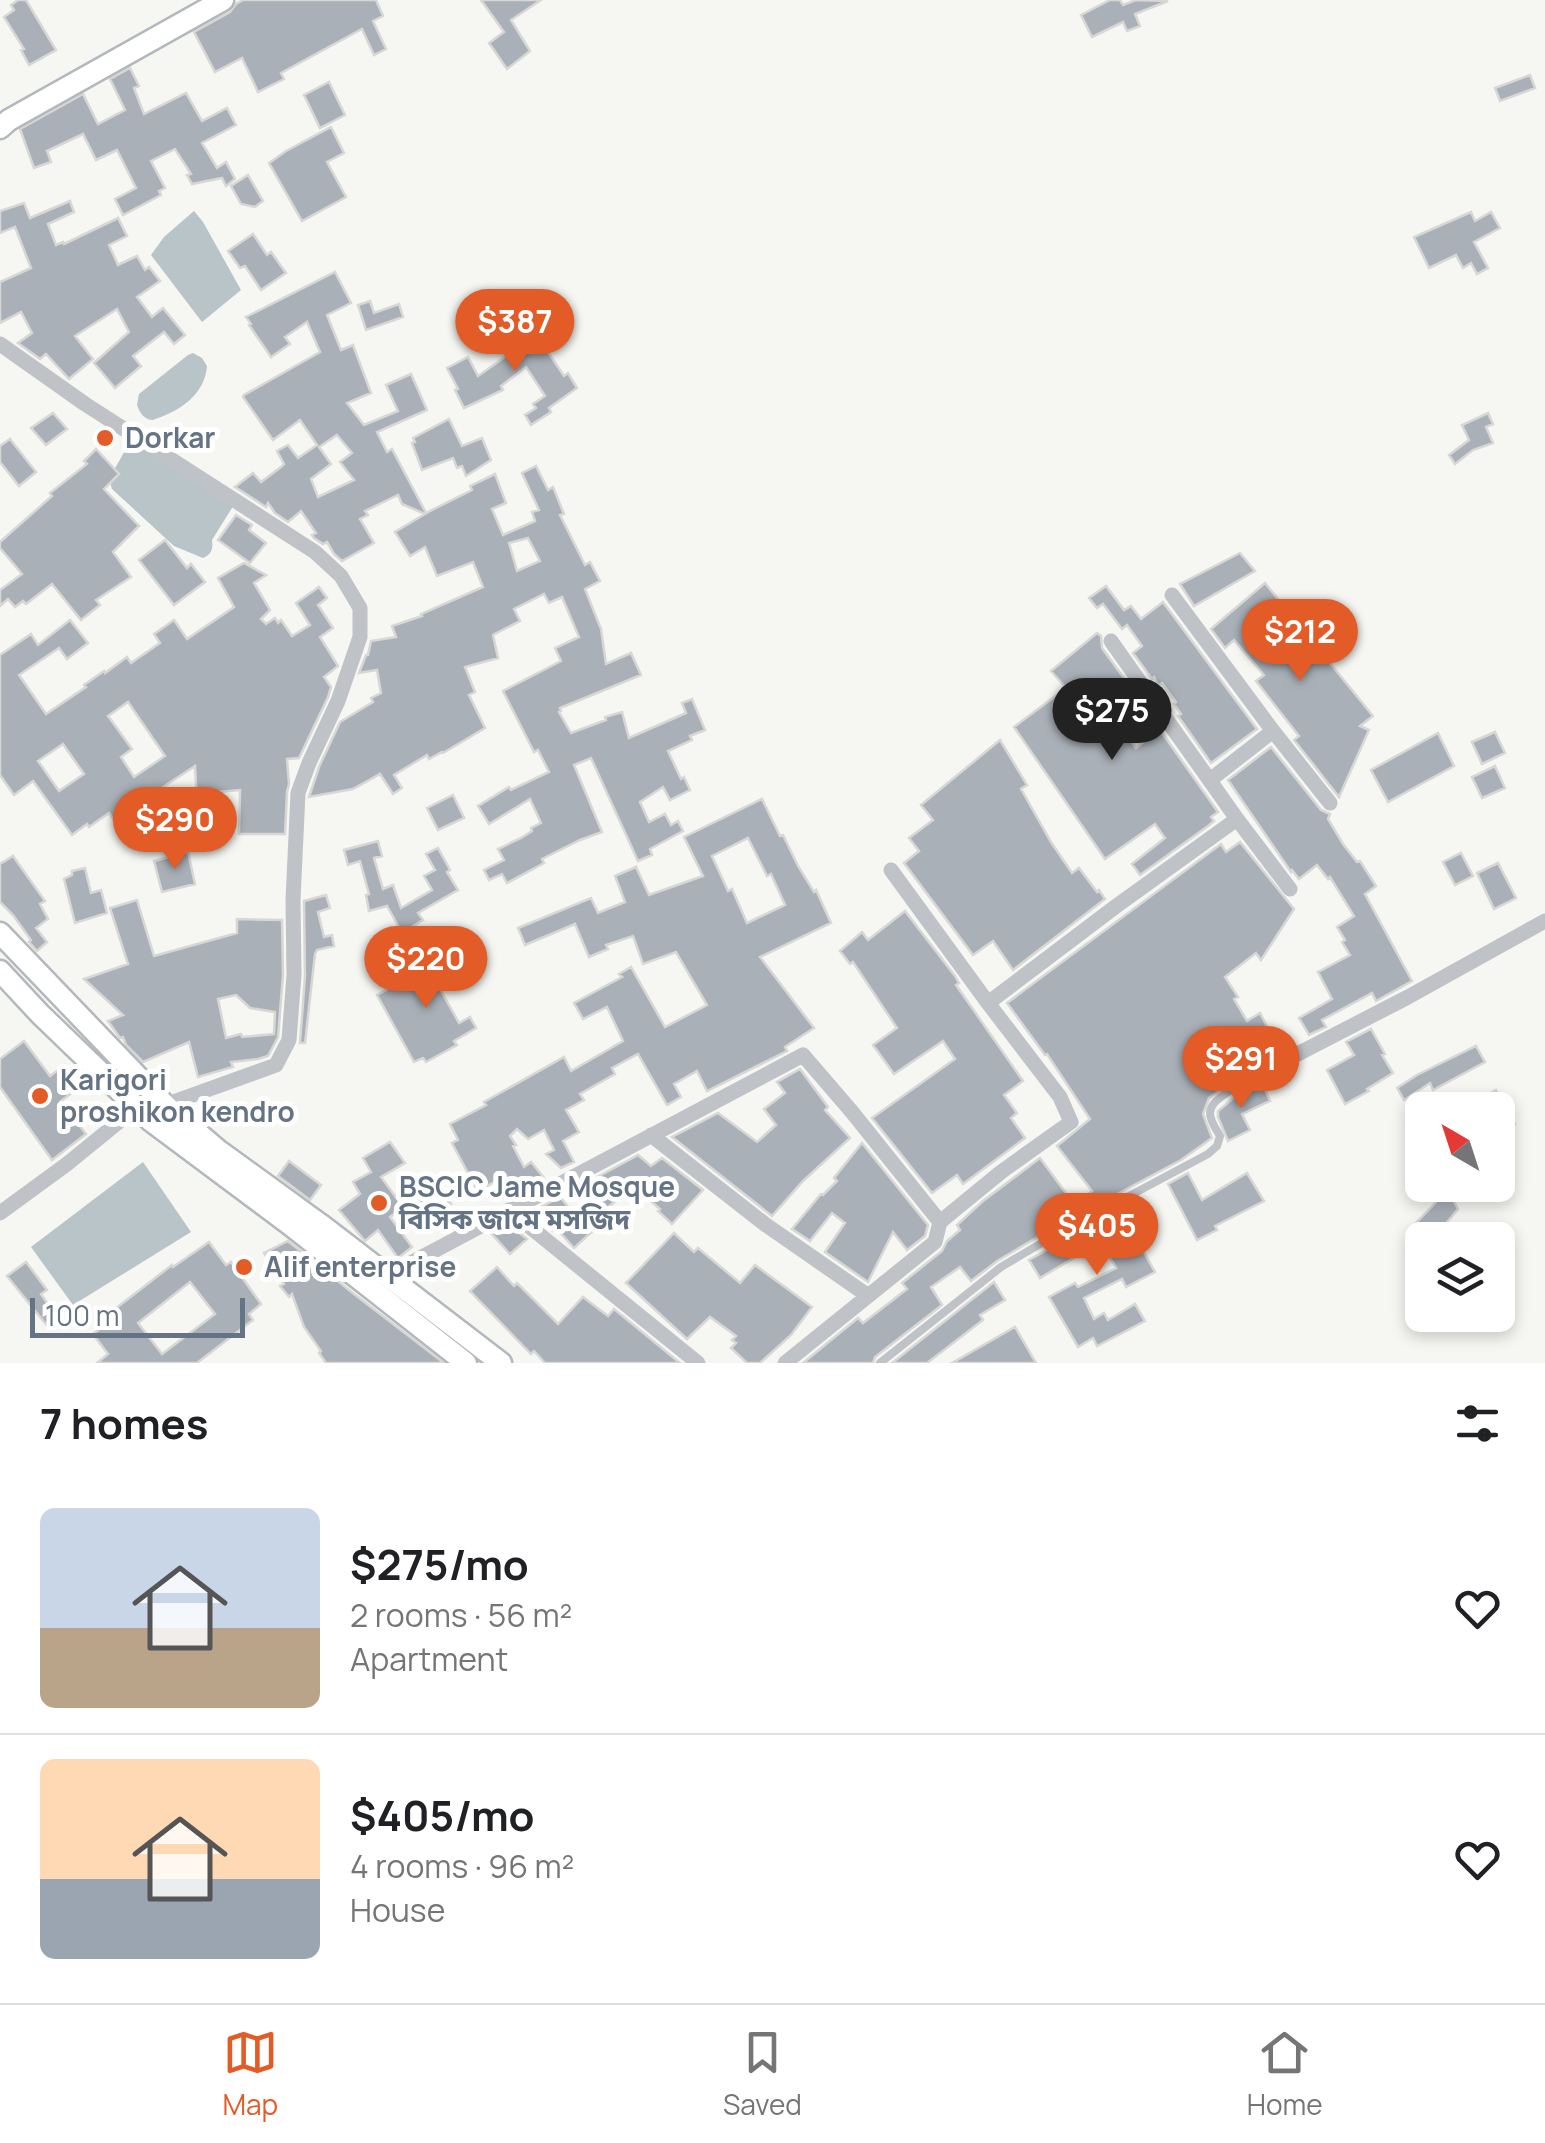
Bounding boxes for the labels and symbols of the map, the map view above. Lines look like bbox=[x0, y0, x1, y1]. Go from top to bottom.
pin: $387 bbox=[456, 289, 574, 374]
place label: Dorkar bbox=[125, 418, 215, 456]
marker: Dorkar bbox=[94, 427, 116, 449]
pin: $212 bbox=[1241, 599, 1359, 684]
pin: $275 bbox=[1053, 678, 1171, 763]
pin: $290 bbox=[116, 787, 234, 872]
pin: $220 bbox=[367, 926, 485, 1011]
pin: $291 bbox=[1182, 1026, 1300, 1111]
place label: Karigori proshikon kendro bbox=[60, 1060, 295, 1130]
marker: Karigori proshikon kendro bbox=[29, 1085, 51, 1107]
north arrow bbox=[1405, 1092, 1515, 1202]
place label: BSCIC Jame Mosque বিসিক জামে মসজিদ bbox=[398, 1167, 675, 1237]
marker: BSCIC Jame Mosque বিসিক জামে মসজিদ bbox=[368, 1192, 390, 1214]
pin: $405 bbox=[1038, 1193, 1156, 1278]
place label: Alif enterprise bbox=[264, 1247, 456, 1285]
marker: Alif enterprise bbox=[233, 1256, 255, 1278]
scale bar bbox=[30, 1293, 245, 1338]

